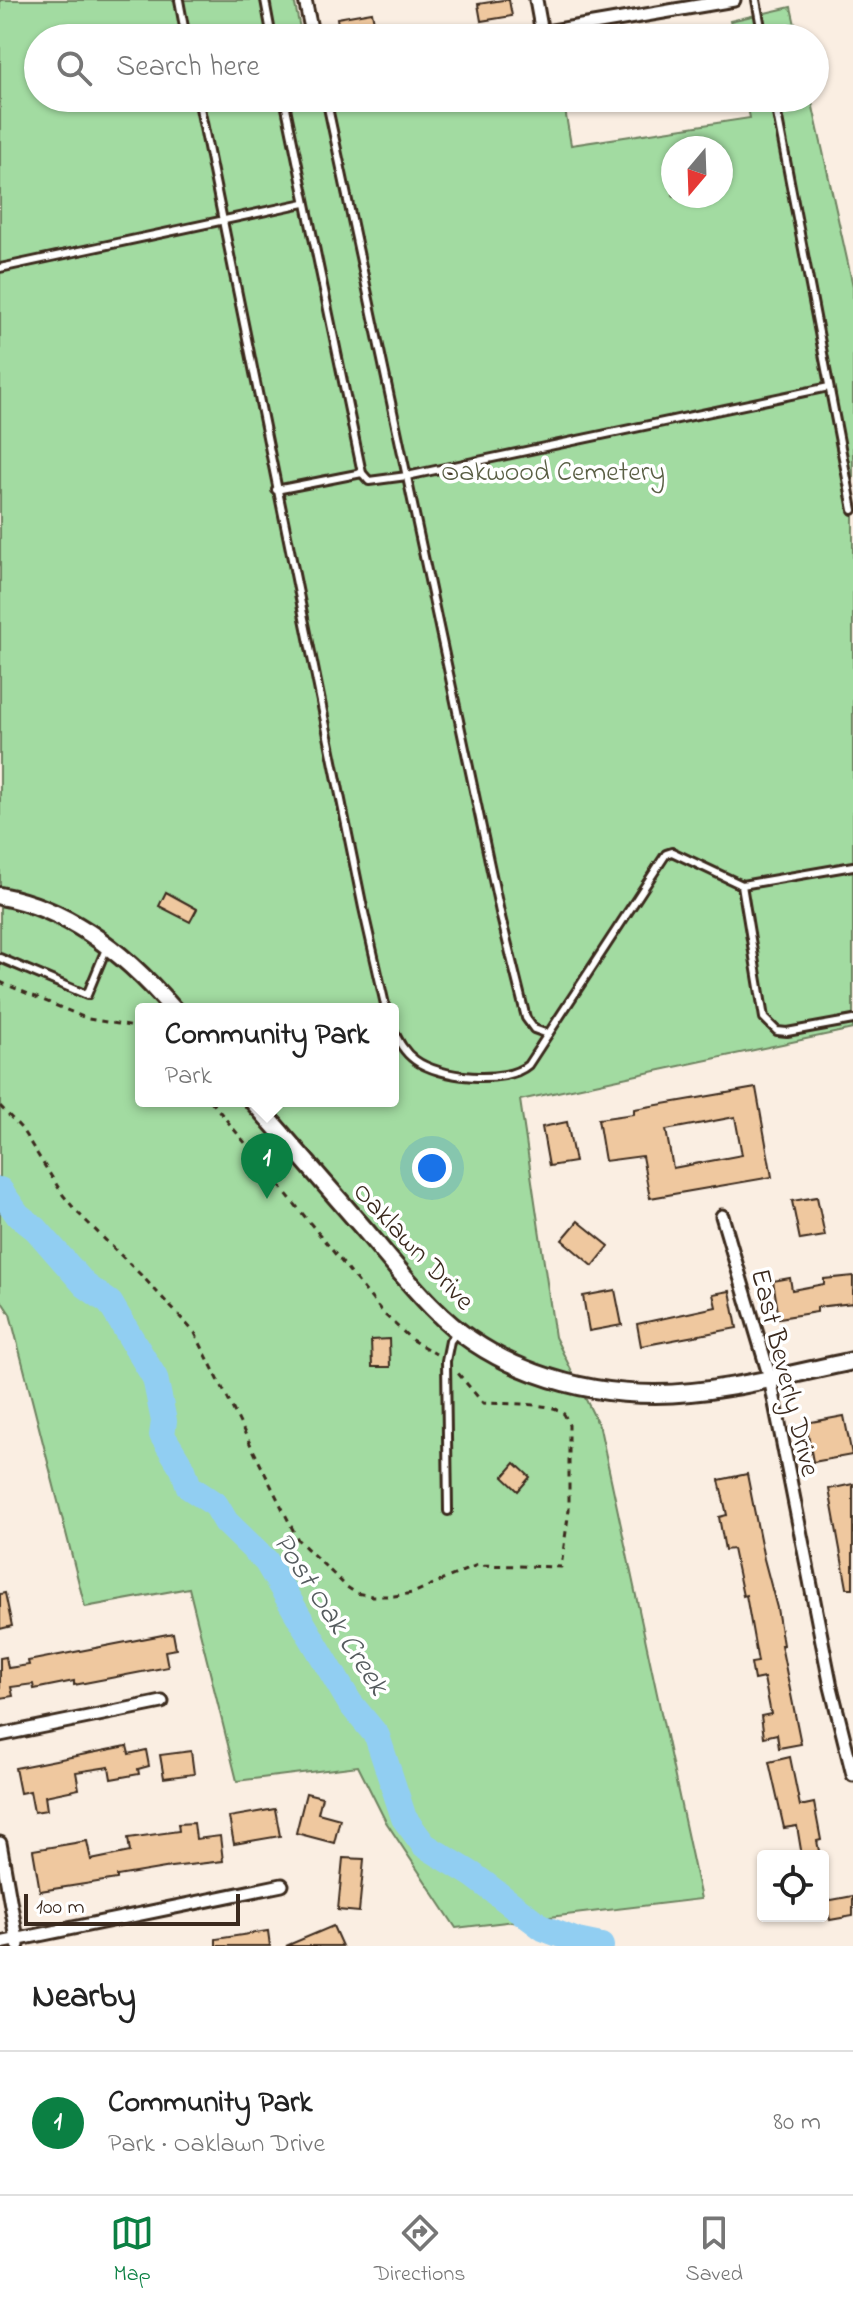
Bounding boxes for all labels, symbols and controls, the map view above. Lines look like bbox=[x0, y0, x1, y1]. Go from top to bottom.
search box bbox=[24, 24, 829, 112]
icon: search bbox=[52, 46, 96, 90]
text: Search here bbox=[116, 46, 260, 90]
north arrow bbox=[661, 136, 733, 208]
park label: Oakwood Cemetery bbox=[441, 453, 665, 494]
popup bbox=[135, 1003, 399, 1107]
text: Community Park bbox=[165, 1014, 369, 1058]
text: Park bbox=[165, 1058, 212, 1096]
pin: 1 bbox=[241, 1133, 293, 1199]
your location bbox=[412, 1148, 452, 1188]
street label: Oaklawn Drive bbox=[342, 1174, 483, 1321]
street label: East Beverly Drive bbox=[738, 1265, 829, 1481]
water label: Post Oak Creek bbox=[260, 1524, 400, 1706]
map controls bbox=[757, 1850, 829, 1922]
button: locate bbox=[757, 1850, 829, 1922]
scale bar bbox=[24, 1890, 240, 1926]
text: 100 m bbox=[36, 1892, 85, 1924]
text: Nearby bbox=[32, 1973, 136, 2023]
text: Community Park bbox=[108, 2082, 312, 2126]
text: 1 bbox=[54, 2104, 62, 2142]
text: 80 m bbox=[773, 2104, 821, 2142]
text: Park · Oaklawn Drive bbox=[108, 2126, 325, 2164]
tab: Map bbox=[110, 2211, 154, 2291]
tab: Directions bbox=[374, 2211, 465, 2291]
tab: Saved bbox=[686, 2211, 743, 2291]

